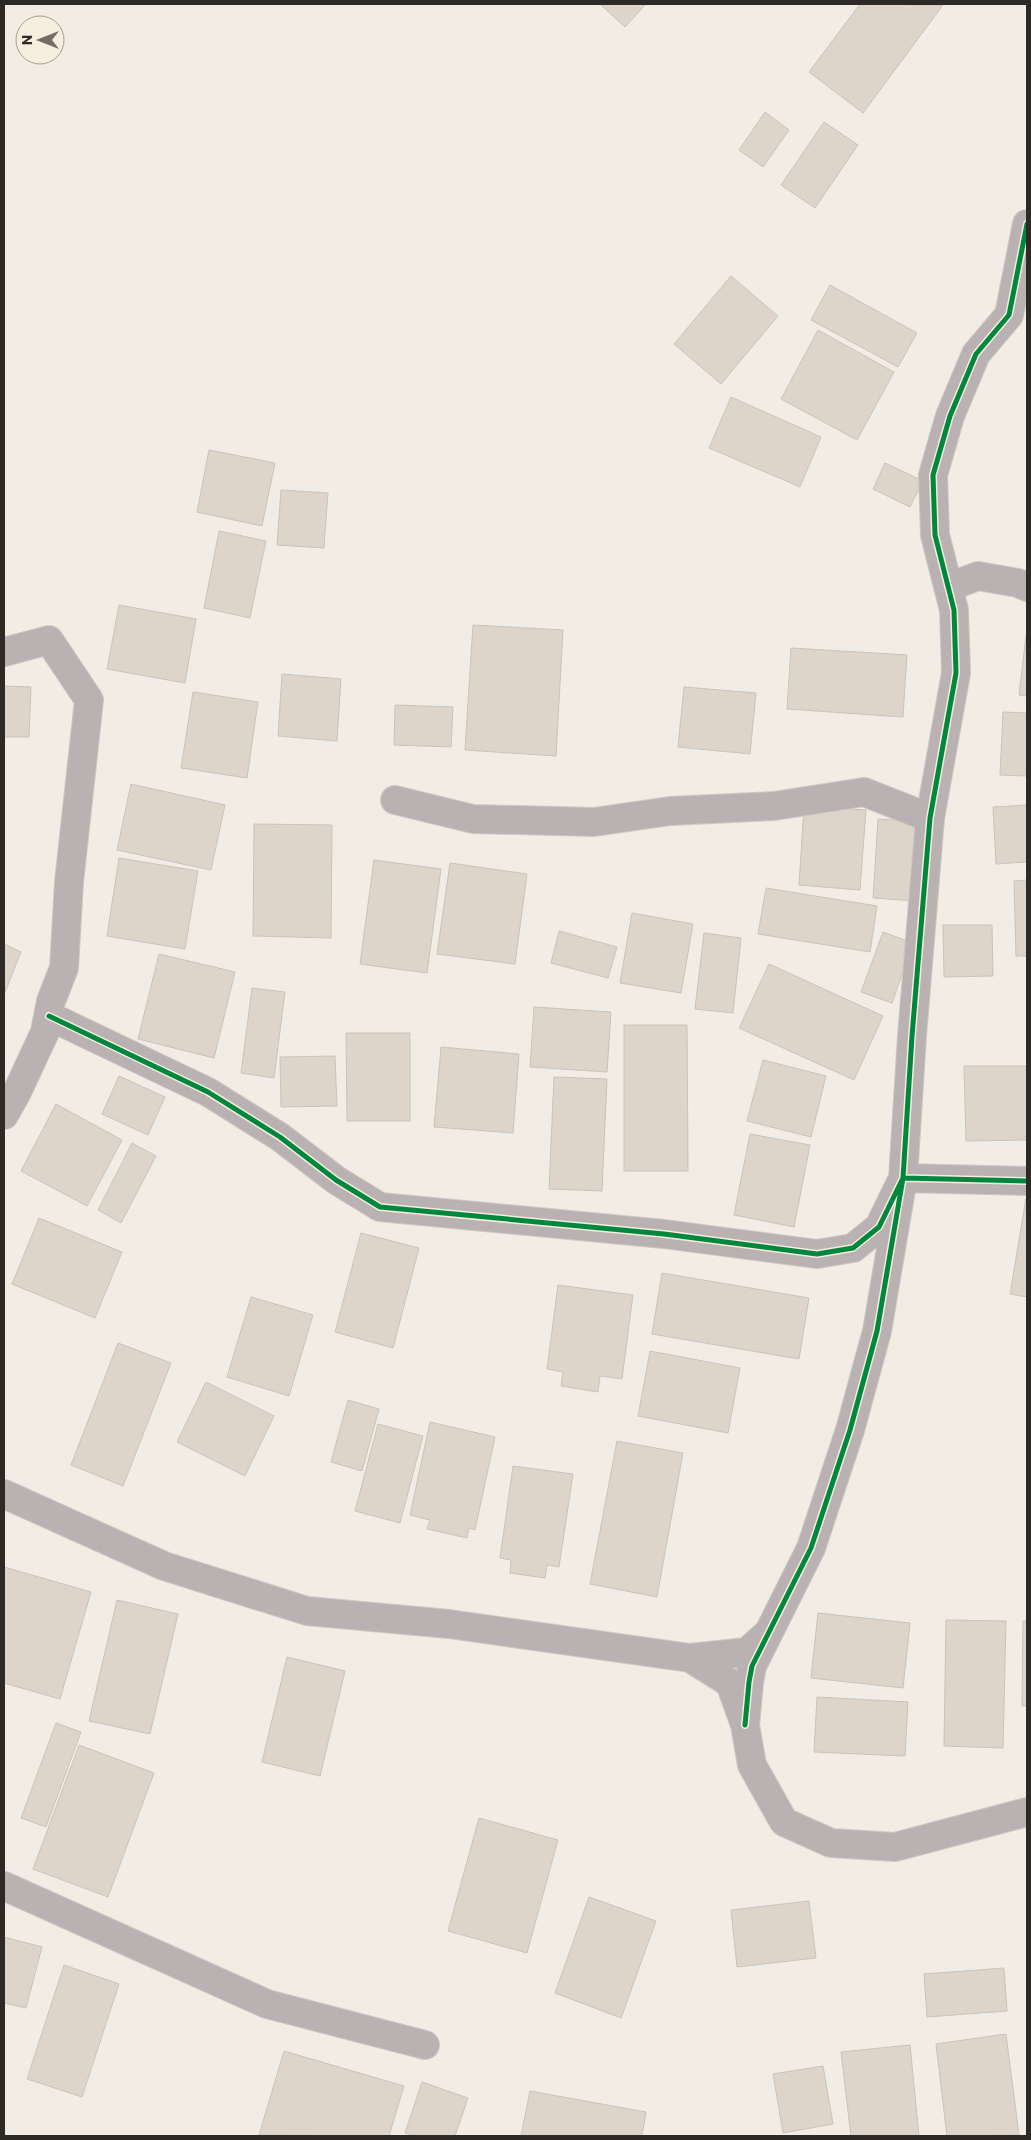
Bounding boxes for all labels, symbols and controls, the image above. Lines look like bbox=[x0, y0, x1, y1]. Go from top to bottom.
north arrow bbox=[15, 15, 65, 65]
text: N bbox=[18, 35, 35, 45]

